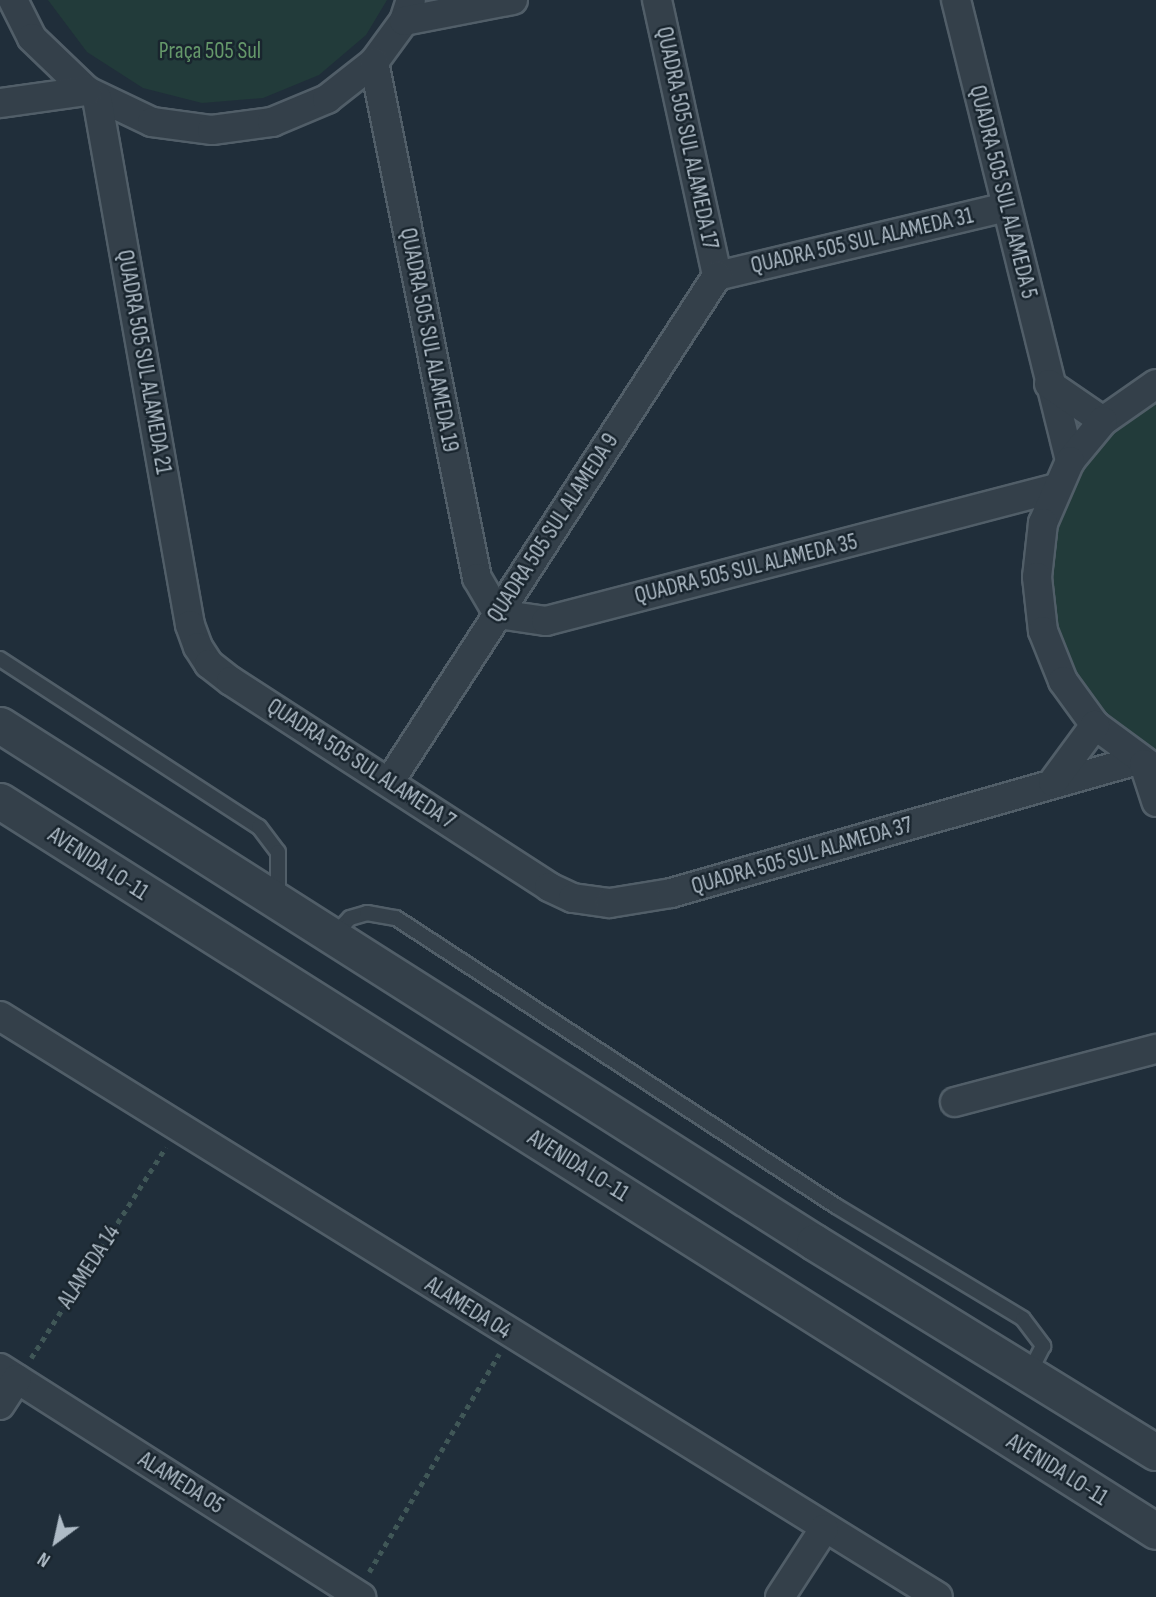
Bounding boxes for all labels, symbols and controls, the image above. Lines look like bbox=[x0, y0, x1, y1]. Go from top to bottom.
street label: QUADRA 505 SUL ALAMEDA 17 bbox=[650, 24, 724, 252]
park label: Praça 505 Sul bbox=[159, 37, 261, 65]
street label: QUADRA 505 SUL ALAMEDA 5 bbox=[963, 83, 1043, 301]
street label: QUADRA 505 SUL ALAMEDA 31 bbox=[748, 202, 976, 280]
street label: QUADRA 505 SUL ALAMEDA 19 bbox=[394, 226, 464, 454]
street label: QUADRA 505 SUL ALAMEDA 21 bbox=[111, 248, 177, 476]
street label: QUADRA 505 SUL ALAMEDA 9 bbox=[482, 428, 624, 628]
street label: QUADRA 505 SUL ALAMEDA 35 bbox=[632, 528, 860, 610]
street label: QUADRA 505 SUL ALAMEDA 7 bbox=[262, 693, 460, 835]
street label: QUADRA 505 SUL ALAMEDA 37 bbox=[688, 811, 916, 901]
street label: AVENIDA LO-11 bbox=[43, 821, 153, 907]
street label: AVENIDA LO-11 bbox=[522, 1124, 634, 1208]
street label: ALAMEDA 14 bbox=[52, 1220, 126, 1314]
street label: ALAMEDA 04 bbox=[420, 1271, 516, 1345]
street label: AVENIDA LO-11 bbox=[1001, 1428, 1113, 1512]
street label: ALAMEDA 05 bbox=[133, 1446, 229, 1520]
north arrow bbox=[21, 1506, 91, 1576]
text: N bbox=[34, 1547, 55, 1571]

